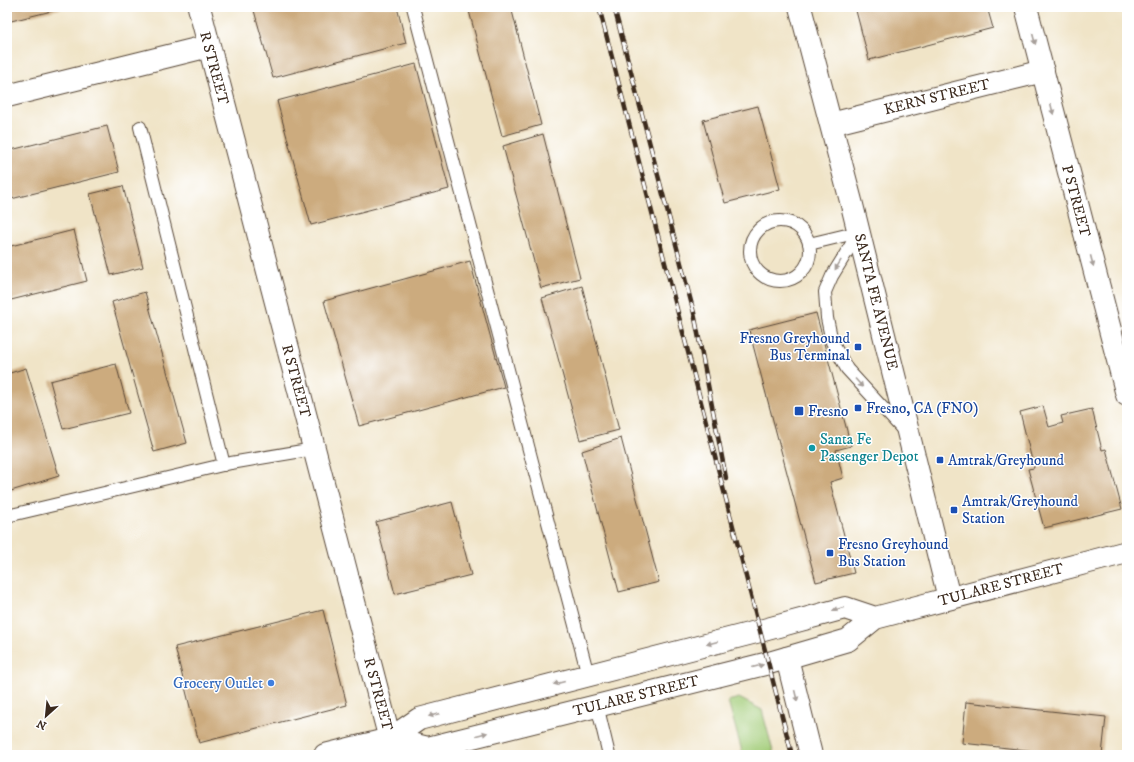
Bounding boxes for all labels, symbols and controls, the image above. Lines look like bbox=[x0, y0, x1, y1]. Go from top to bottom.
street label: R STREET bbox=[195, 29, 233, 107]
one-way arrow bbox=[1032, 33, 1038, 45]
street label: KERN STREET bbox=[882, 75, 993, 119]
one-way arrow bbox=[1050, 102, 1056, 115]
street label: P STREET bbox=[1057, 163, 1095, 240]
street label: SANTA FE AVENUE bbox=[850, 232, 902, 373]
one-way arrow bbox=[1089, 256, 1095, 268]
one-way arrow bbox=[834, 260, 842, 270]
place label: Fresno Greyhound Bus Terminal bbox=[740, 329, 851, 365]
street label: R STREET bbox=[277, 342, 315, 420]
marker: Fresno Greyhound Bus Terminal bbox=[853, 342, 863, 352]
one-way arrow bbox=[855, 378, 864, 388]
place label: Fresno, CA (FNO) bbox=[866, 399, 978, 418]
place label: Fresno bbox=[808, 402, 848, 421]
marker: Fresno, CA (FNO) bbox=[853, 403, 863, 413]
marker: Fresno bbox=[793, 405, 805, 417]
place label: Santa Fe Passenger Depot bbox=[820, 430, 919, 466]
marker: Santa Fe Passenger Depot bbox=[807, 443, 817, 453]
place label: Amtrak/Greyhound bbox=[948, 451, 1064, 470]
marker: Amtrak/Greyhound bbox=[935, 455, 945, 465]
place label: Amtrak/Greyhound Station bbox=[962, 492, 1078, 528]
marker: Amtrak/Greyhound Station bbox=[949, 505, 959, 515]
place label: Fresno Greyhound Bus Station bbox=[838, 535, 949, 571]
marker: Fresno Greyhound Bus Station bbox=[825, 548, 835, 558]
street label: TULARE STREET bbox=[936, 559, 1066, 611]
one-way arrow bbox=[832, 607, 844, 613]
one-way arrow bbox=[706, 640, 718, 646]
street label: R STREET bbox=[359, 655, 397, 733]
one-way arrow bbox=[751, 662, 764, 668]
street label: TULARE STREET bbox=[571, 671, 702, 721]
place label: Grocery Outlet bbox=[173, 674, 263, 693]
marker: Grocery Outlet bbox=[266, 678, 276, 688]
one-way arrow bbox=[553, 680, 566, 686]
one-way arrow bbox=[793, 690, 799, 702]
north arrow bbox=[26, 696, 66, 736]
one-way arrow bbox=[427, 712, 439, 718]
text: N bbox=[35, 716, 49, 732]
one-way arrow bbox=[476, 731, 488, 737]

